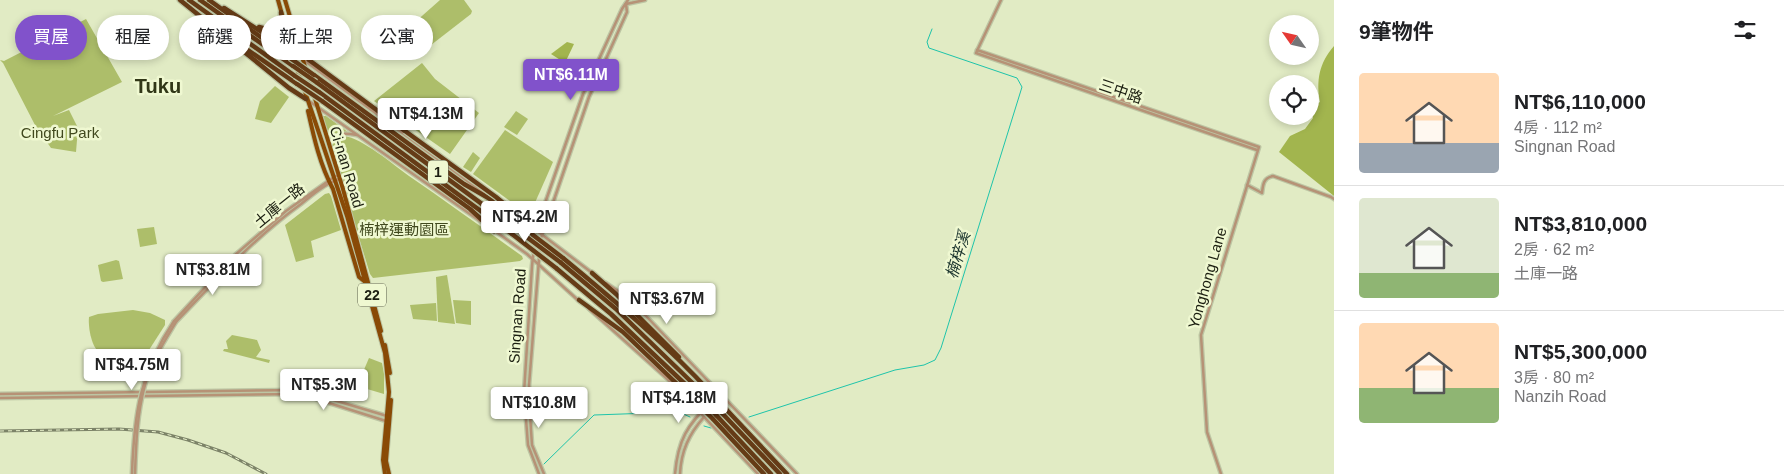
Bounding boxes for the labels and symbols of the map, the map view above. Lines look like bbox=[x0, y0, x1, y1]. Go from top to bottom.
north arrow bbox=[1269, 15, 1319, 65]
pin: NT$6.11M bbox=[519, 58, 623, 101]
district label: Tuku bbox=[135, 75, 181, 97]
street label: 三中路 bbox=[1097, 76, 1145, 106]
pin: NT$4.13M bbox=[374, 98, 478, 140]
park label: Cingfu Park bbox=[21, 124, 100, 141]
street label: Ci-nan Road bbox=[327, 124, 367, 210]
road number: 1 bbox=[428, 160, 448, 183]
street label: 土庫一路 bbox=[250, 180, 308, 230]
pin: NT$4.2M bbox=[479, 200, 571, 243]
park label: 楠梓運動園區 bbox=[359, 221, 449, 238]
street label: Yonghong Lane bbox=[1184, 225, 1230, 331]
water label: 楠梓溪 bbox=[943, 228, 974, 280]
pin: NT$3.81M bbox=[161, 254, 265, 296]
street label: Singnan Road bbox=[505, 268, 529, 364]
pin: NT$3.67M bbox=[615, 282, 719, 325]
road number: 22 bbox=[358, 284, 386, 306]
pin: NT$4.75M bbox=[80, 348, 184, 391]
pin: NT$5.3M bbox=[278, 368, 370, 411]
pin: NT$4.18M bbox=[627, 382, 731, 424]
pin: NT$10.8M bbox=[487, 386, 591, 429]

